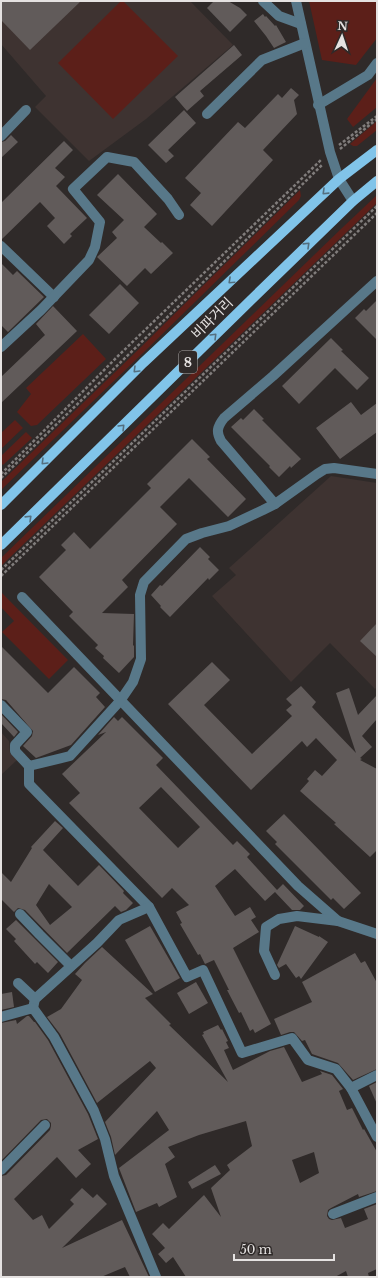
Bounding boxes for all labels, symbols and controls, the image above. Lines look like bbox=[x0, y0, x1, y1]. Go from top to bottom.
north arrow bbox=[322, 16, 362, 56]
text: N bbox=[337, 19, 349, 33]
one-way arrow bbox=[322, 187, 330, 195]
one-way arrow bbox=[302, 242, 310, 250]
one-way arrow bbox=[228, 277, 236, 284]
street label: 비파거리 bbox=[187, 293, 237, 343]
one-way arrow bbox=[209, 333, 217, 341]
road number: 8 bbox=[179, 351, 197, 373]
one-way arrow bbox=[133, 365, 141, 373]
one-way arrow bbox=[117, 425, 125, 432]
one-way arrow bbox=[41, 457, 49, 465]
one-way arrow bbox=[24, 515, 32, 523]
scale bar bbox=[234, 1236, 334, 1262]
text: 50 m bbox=[240, 1242, 272, 1257]

